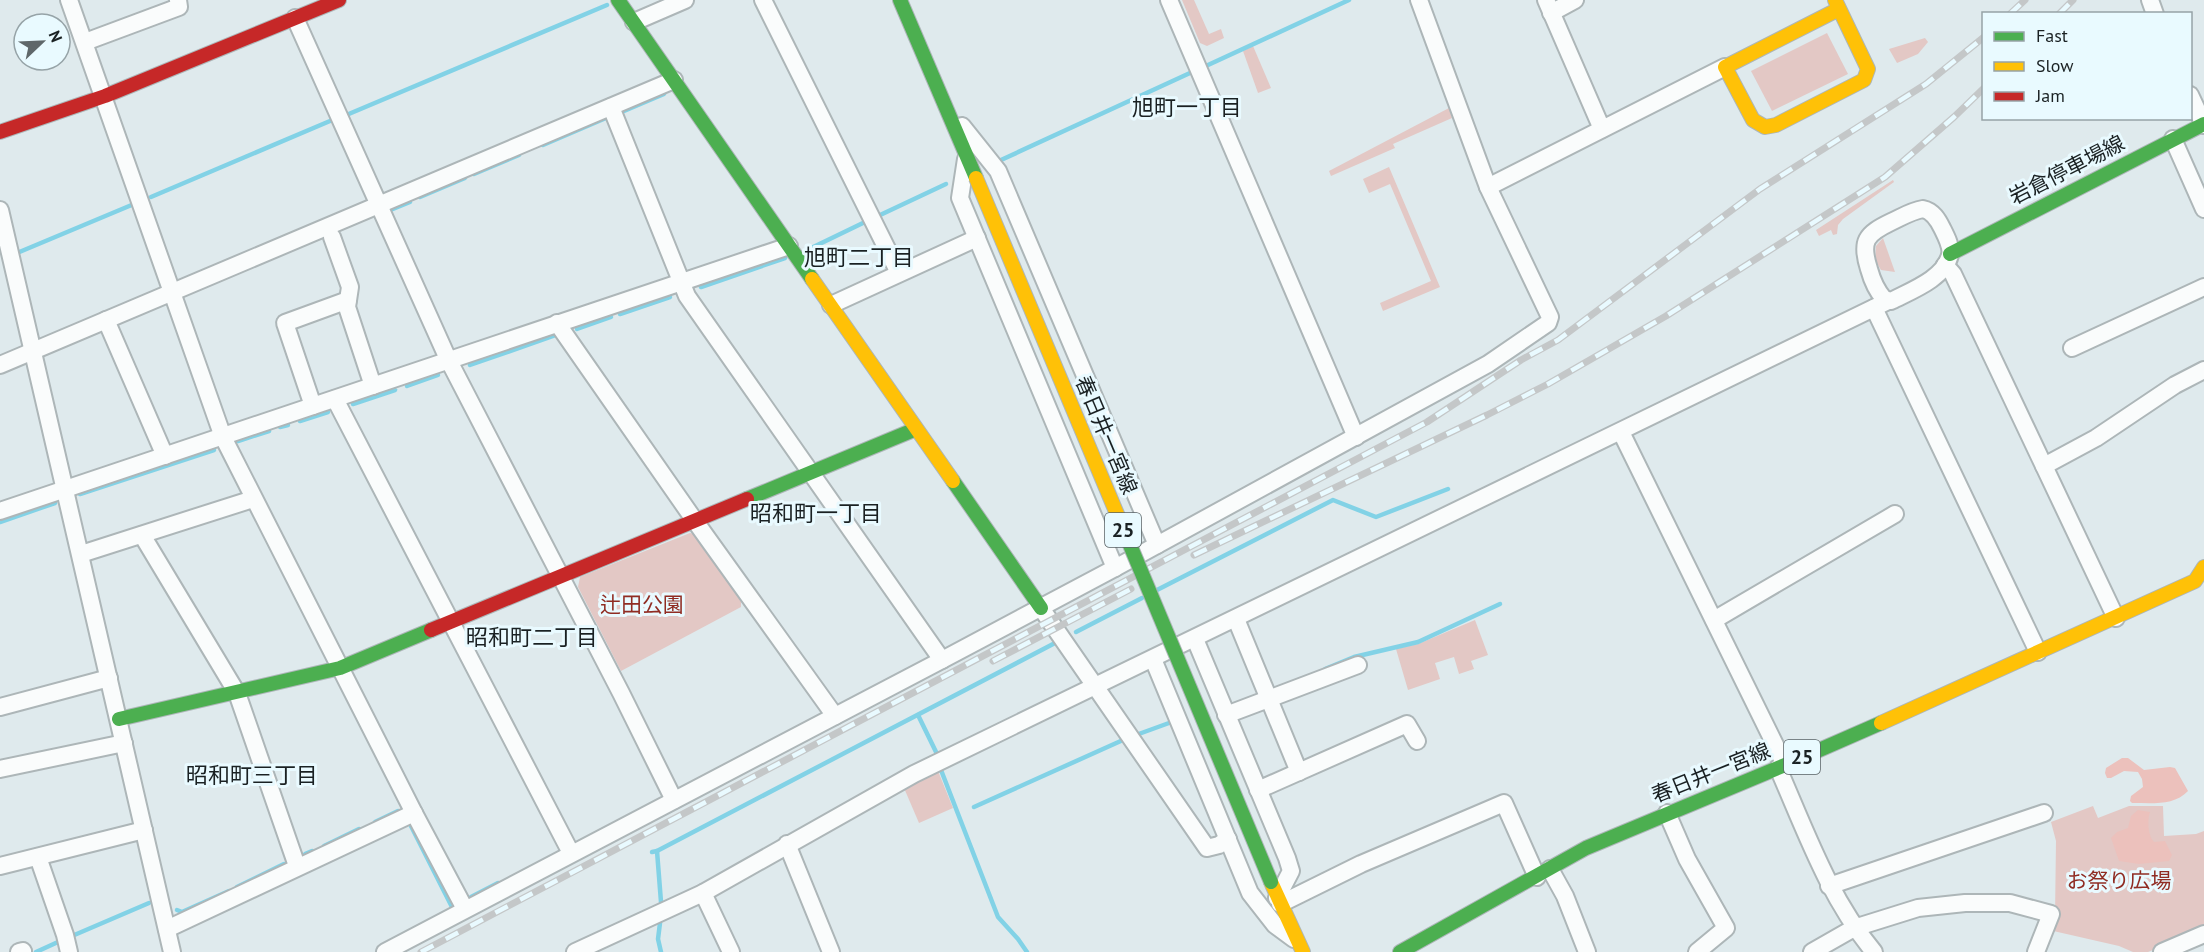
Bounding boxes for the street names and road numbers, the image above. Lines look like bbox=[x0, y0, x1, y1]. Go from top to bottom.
street label: 岩倉停車場線 bbox=[2005, 129, 2129, 210]
street label: 春日井一宮線 bbox=[1069, 372, 1144, 498]
road number: 25 bbox=[1105, 513, 1141, 547]
street label: 春日井一宮線 bbox=[1647, 736, 1774, 809]
road number: 25 bbox=[1784, 740, 1820, 774]

